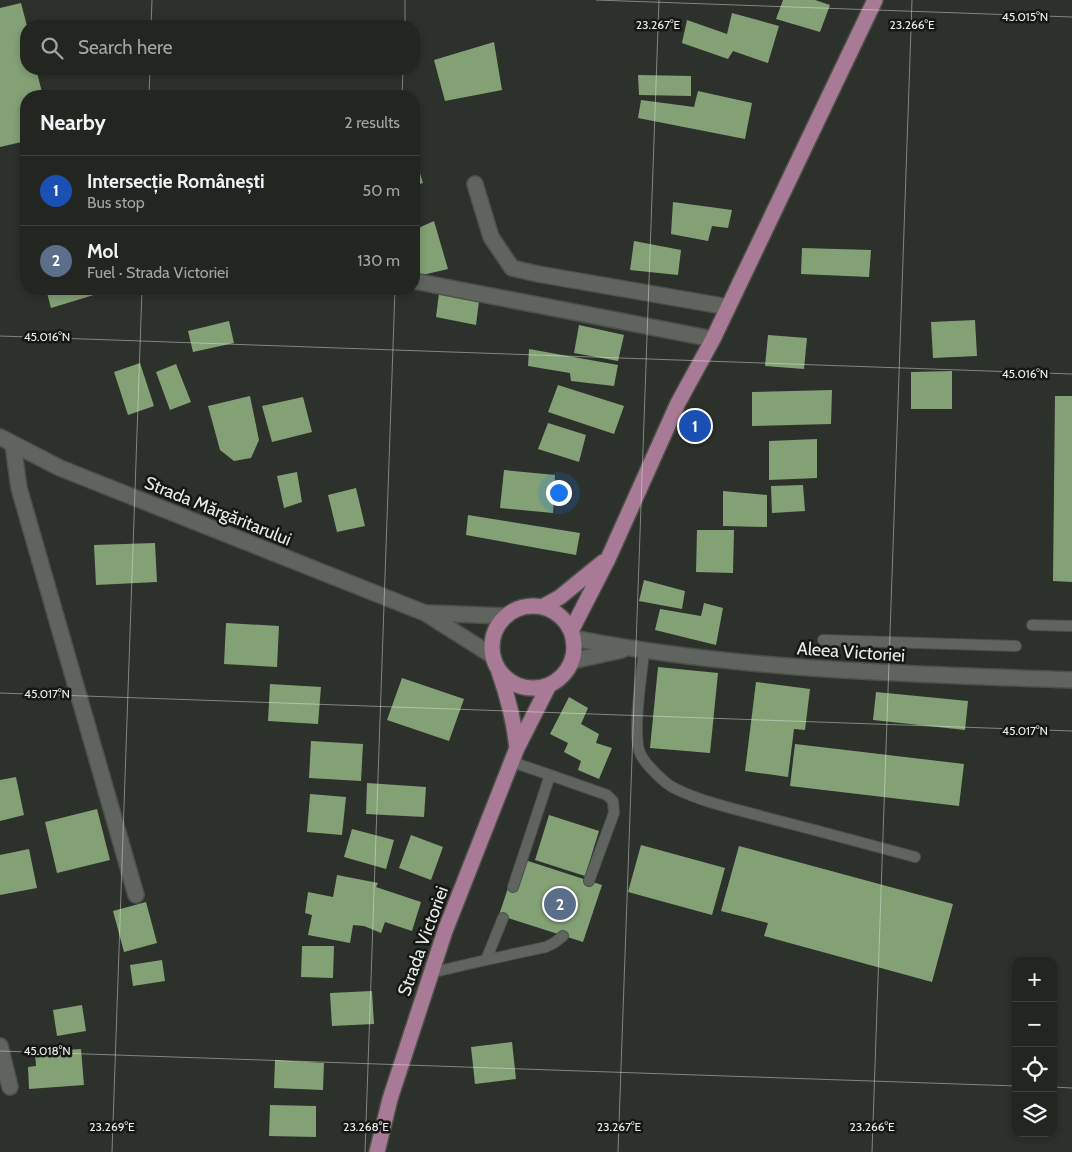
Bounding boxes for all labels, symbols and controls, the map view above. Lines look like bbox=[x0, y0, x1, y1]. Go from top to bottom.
text: 45.015°N bbox=[1002, 9, 1048, 24]
text: 23.267°E bbox=[636, 17, 681, 32]
text: 23.266°E bbox=[889, 17, 935, 32]
search box bbox=[20, 20, 420, 75]
icon: search bbox=[38, 34, 66, 62]
text: Search here bbox=[78, 36, 172, 59]
text: Nearby bbox=[40, 110, 106, 135]
text: 2 results bbox=[344, 113, 400, 132]
text: Intersecție Românești bbox=[87, 170, 265, 193]
text: 1 bbox=[53, 181, 59, 200]
text: 50 m bbox=[363, 181, 400, 200]
text: Bus stop bbox=[87, 193, 145, 212]
text: Mol bbox=[87, 240, 118, 263]
text: 2 bbox=[52, 251, 60, 270]
text: 130 m bbox=[357, 251, 400, 270]
text: Fuel · Strada Victoriei bbox=[87, 263, 229, 282]
text: 45.016°N bbox=[24, 329, 70, 344]
text: 45.016°N bbox=[1002, 366, 1048, 381]
pin: 1 bbox=[679, 407, 711, 445]
street label: Strada Mărgăritarului bbox=[141, 472, 295, 550]
your location bbox=[546, 480, 572, 506]
street label: Aleea Victoriei bbox=[796, 637, 906, 667]
text: 45.017°N bbox=[24, 686, 70, 701]
text: 45.017°N bbox=[1002, 723, 1048, 738]
street label: Strada Victoriei bbox=[393, 883, 453, 999]
pin: 2 bbox=[544, 885, 576, 923]
map controls bbox=[1012, 957, 1057, 1137]
button: + bbox=[1012, 957, 1057, 1002]
button: − bbox=[1012, 1002, 1057, 1047]
text: 45.018°N bbox=[23, 1043, 71, 1058]
button: locate bbox=[1012, 1047, 1057, 1092]
button: layers bbox=[1012, 1092, 1057, 1137]
text: 23.269°E bbox=[89, 1119, 135, 1134]
text: 23.268°E bbox=[343, 1119, 389, 1134]
text: 23.267°E bbox=[597, 1119, 642, 1134]
text: 23.266°E bbox=[849, 1119, 895, 1134]

